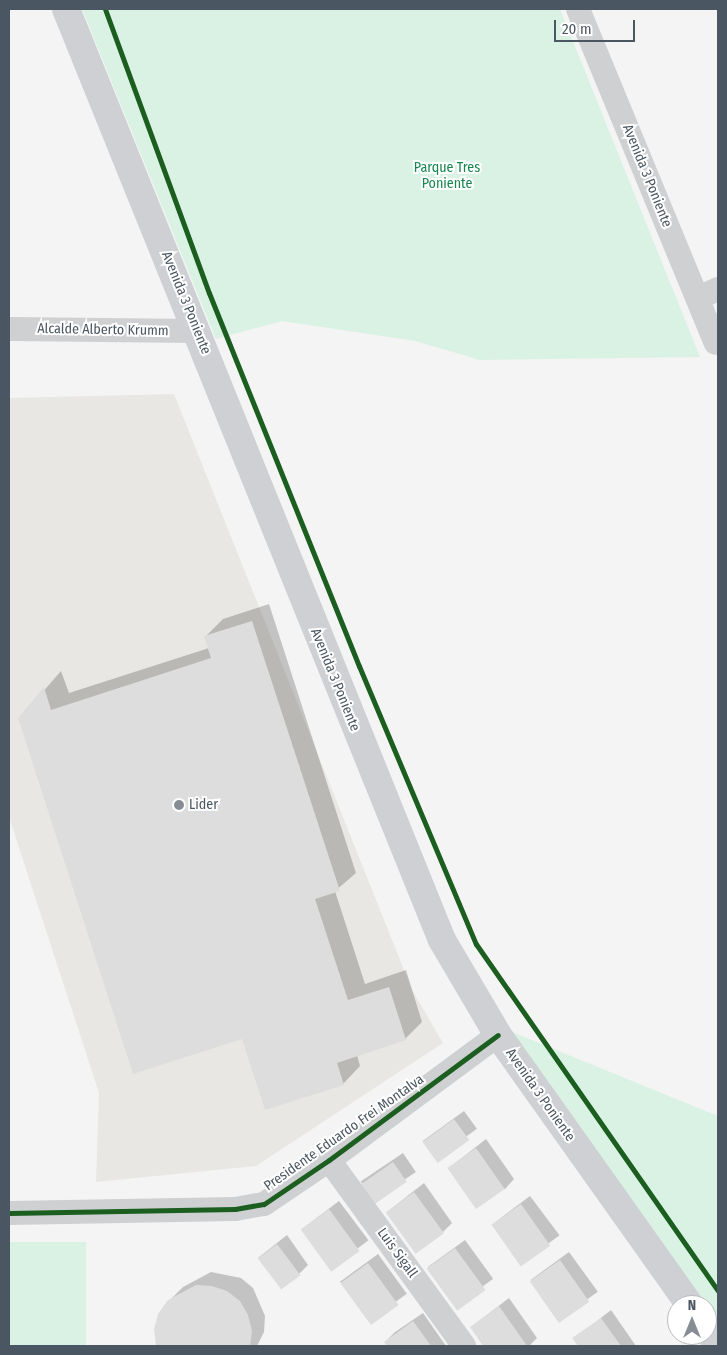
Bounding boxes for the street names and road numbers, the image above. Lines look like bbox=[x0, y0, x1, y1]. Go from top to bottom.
street label: Avenida 3 Poniente bbox=[619, 122, 675, 230]
street label: Avenida 3 Poniente bbox=[158, 249, 214, 357]
street label: Alcalde Alberto Krumm bbox=[37, 320, 169, 340]
street label: Avenida 3 Poniente bbox=[307, 626, 363, 734]
street label: Avenida 3 Poniente bbox=[502, 1045, 578, 1145]
street label: Presidente Eduardo Frei Montalva bbox=[261, 1071, 427, 1195]
street label: Luis Sigall bbox=[373, 1225, 421, 1281]

